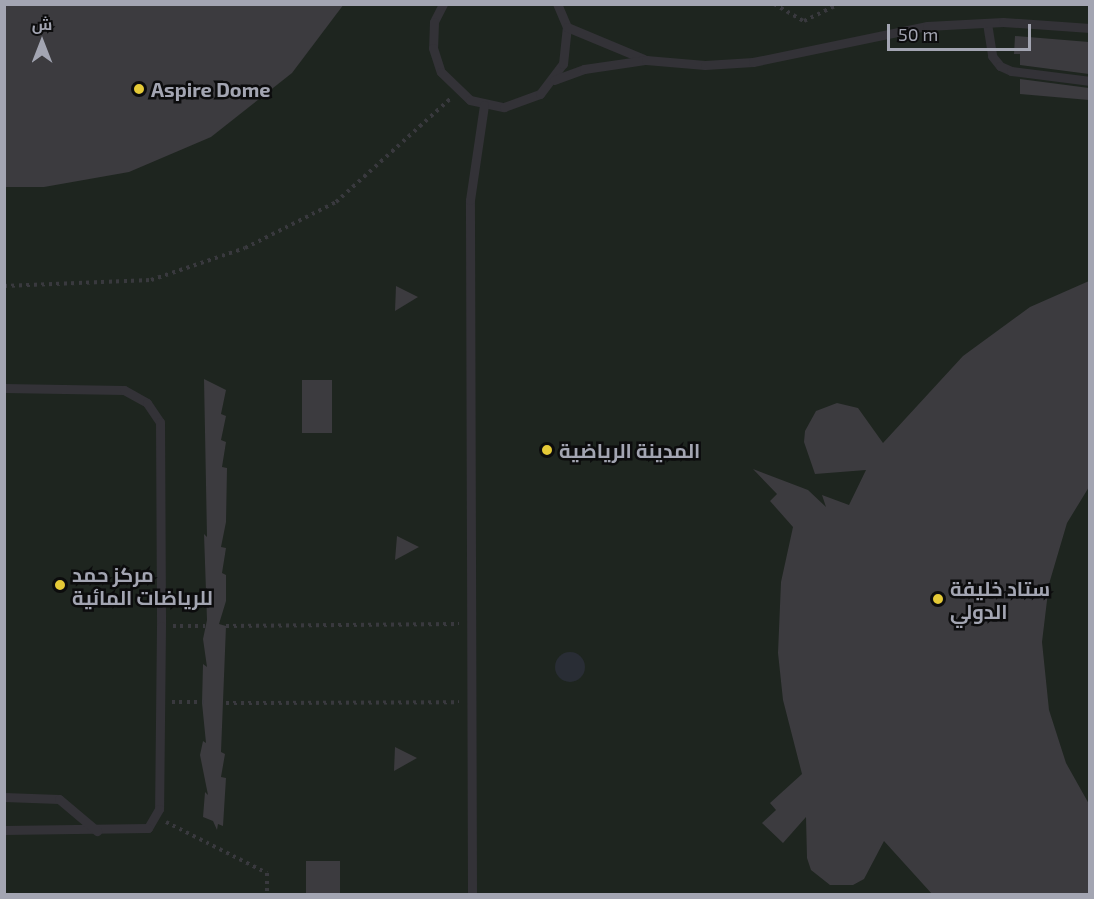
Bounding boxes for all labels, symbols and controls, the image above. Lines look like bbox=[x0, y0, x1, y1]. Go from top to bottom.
north arrow bbox=[12, 12, 72, 72]
scale bar bbox=[890, 12, 1034, 50]
text: ش bbox=[32, 14, 52, 33]
text: 50 m bbox=[898, 23, 938, 45]
place label: Aspire Dome bbox=[151, 77, 271, 101]
marker: Aspire Dome bbox=[132, 82, 146, 96]
place label: المدينة الرياضية bbox=[559, 438, 700, 462]
marker: المدينة الرياضية bbox=[540, 443, 554, 457]
place label: مركز حمد للرياضات المائية bbox=[72, 562, 213, 609]
place label: ستاد خليفة الدولي bbox=[950, 576, 1050, 623]
marker: مركز حمد للرياضات المائية bbox=[53, 578, 67, 592]
marker: ستاد خليفة الدولي bbox=[931, 592, 945, 606]

